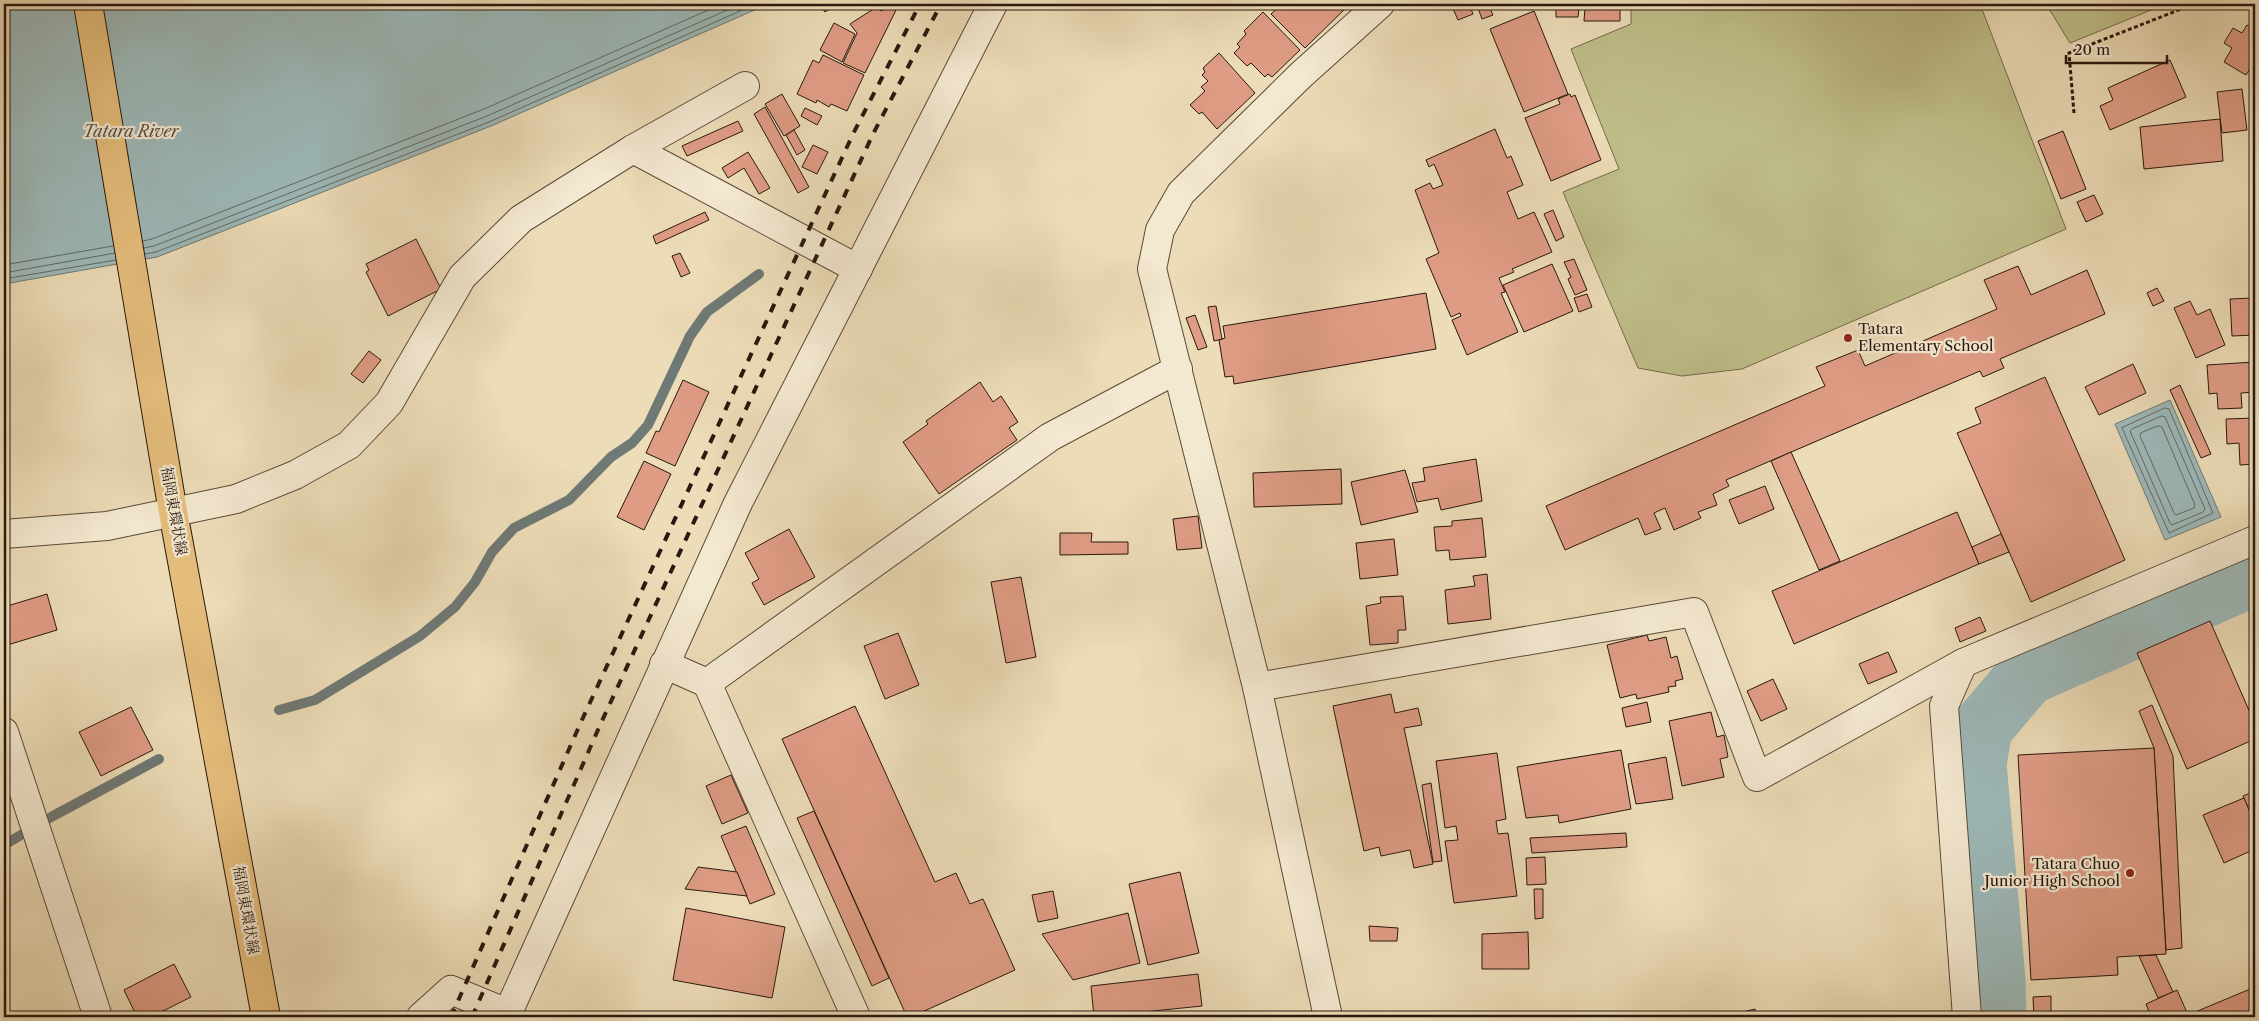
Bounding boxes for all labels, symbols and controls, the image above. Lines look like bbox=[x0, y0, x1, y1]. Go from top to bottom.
scale bar bbox=[2066, 32, 2168, 64]
text: 20 m bbox=[2074, 40, 2110, 59]
water label: Tatara River bbox=[83, 121, 180, 141]
place label: Tatara Elementary School bbox=[1858, 319, 1994, 355]
marker: Tatara Elementary School bbox=[1842, 332, 1854, 344]
street label: 福岡東環状線 bbox=[157, 465, 192, 557]
place label: Tatara Chuo Junior High School bbox=[1983, 854, 2121, 890]
street label: 福岡東環状線 bbox=[229, 864, 264, 956]
marker: Tatara Chuo Junior High School bbox=[2124, 867, 2136, 879]

